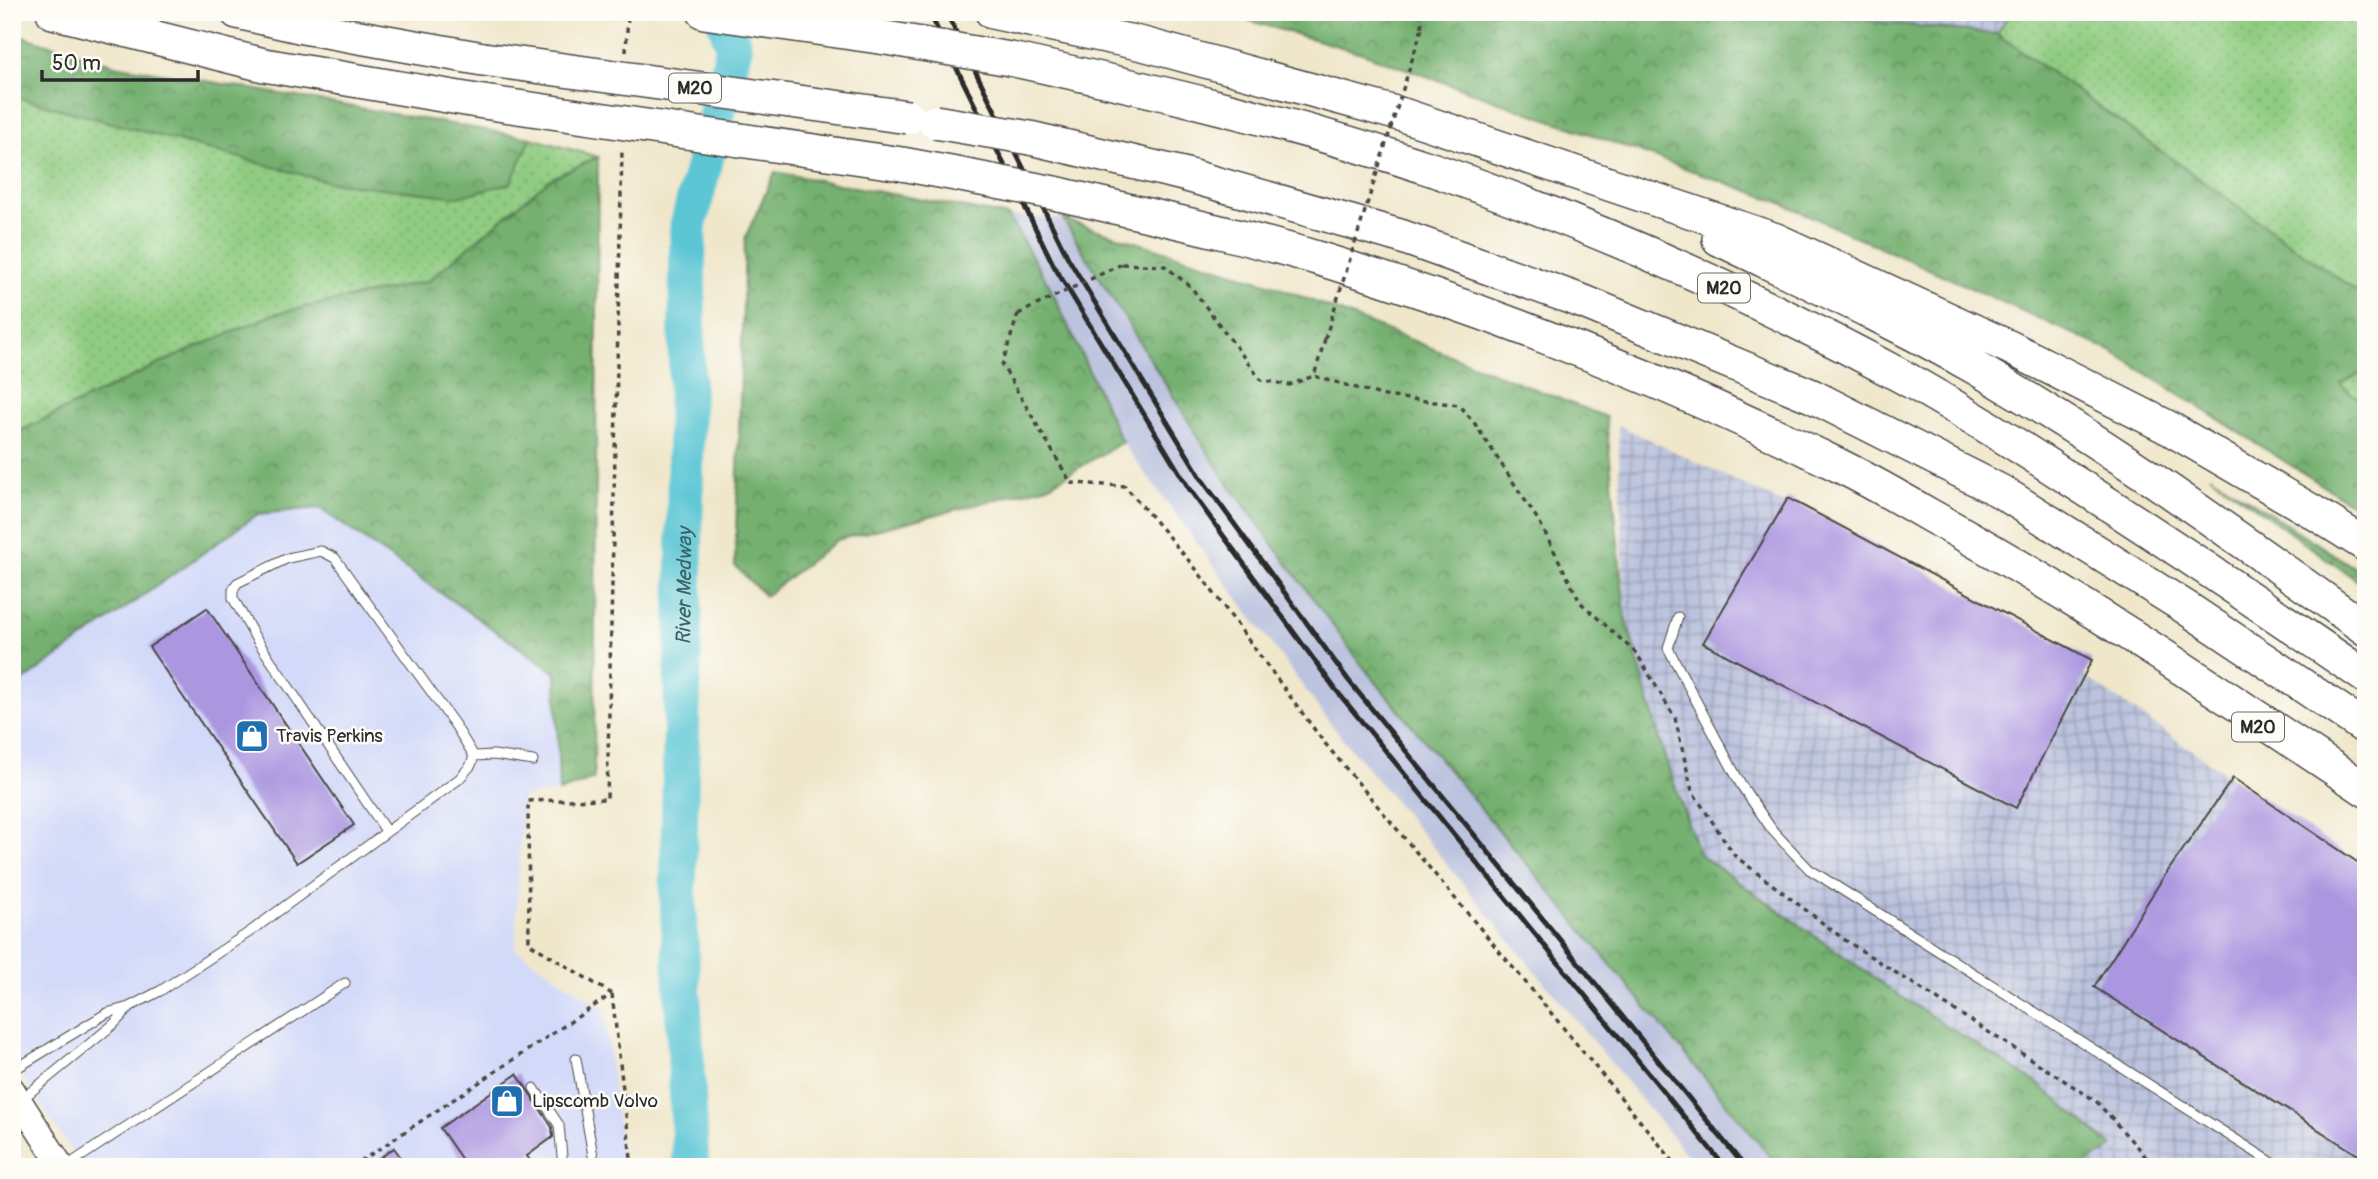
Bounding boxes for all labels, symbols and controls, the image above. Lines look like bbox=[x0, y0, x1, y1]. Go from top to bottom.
scale bar bbox=[42, 38, 198, 82]
text: 50 m bbox=[52, 50, 101, 77]
road number: M20 bbox=[669, 74, 721, 102]
road number: M20 bbox=[1698, 274, 1750, 302]
water label: River Medway bbox=[670, 525, 698, 645]
road number: M20 bbox=[2232, 712, 2284, 742]
shop icon: Travis Perkins bbox=[233, 717, 271, 755]
place label: Travis Perkins bbox=[276, 724, 383, 748]
shop icon: Lipscomb Volvo bbox=[488, 1082, 526, 1120]
place label: Lipscomb Volvo bbox=[532, 1089, 658, 1113]

